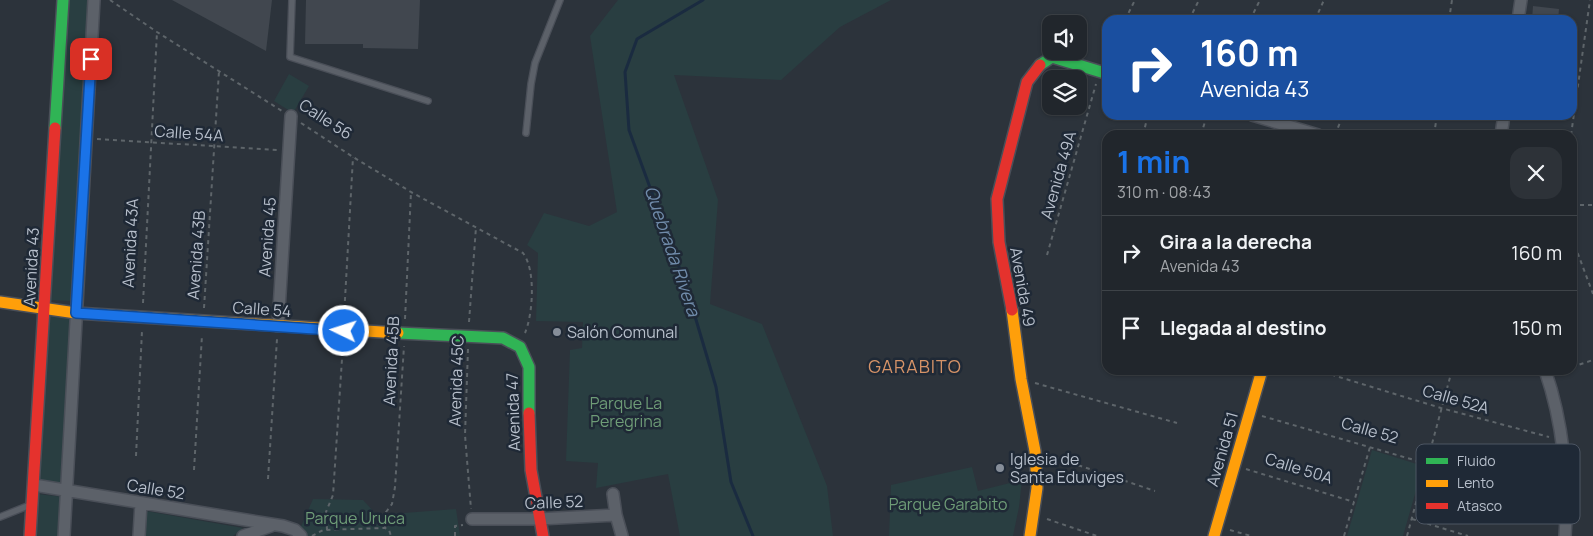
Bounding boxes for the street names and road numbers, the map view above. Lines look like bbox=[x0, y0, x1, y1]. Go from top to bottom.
street label: Calle 56 bbox=[295, 94, 357, 144]
street label: Calle 54A bbox=[154, 120, 224, 146]
street label: Avenida 49A bbox=[1035, 128, 1081, 222]
street label: Avenida 45 bbox=[253, 196, 281, 278]
street label: Avenida 43A bbox=[117, 198, 143, 288]
street label: Avenida 43B bbox=[182, 209, 210, 300]
street label: Avenida 43 bbox=[18, 227, 44, 307]
street label: Avenida 49 bbox=[1005, 245, 1041, 329]
street label: Calle 54 bbox=[232, 296, 292, 322]
street label: Avenida 45B bbox=[378, 315, 404, 406]
street label: Avenida 45C bbox=[443, 335, 469, 427]
street label: Avenida 47 bbox=[501, 372, 525, 452]
street label: Calle 52A bbox=[1420, 379, 1492, 419]
street label: Avenida 51 bbox=[1201, 409, 1243, 489]
street label: Calle 52 bbox=[1339, 411, 1401, 449]
street label: Calle 50A bbox=[1263, 447, 1335, 489]
street label: Calle 52 bbox=[125, 474, 187, 504]
street label: Calle 52 bbox=[524, 490, 584, 514]

